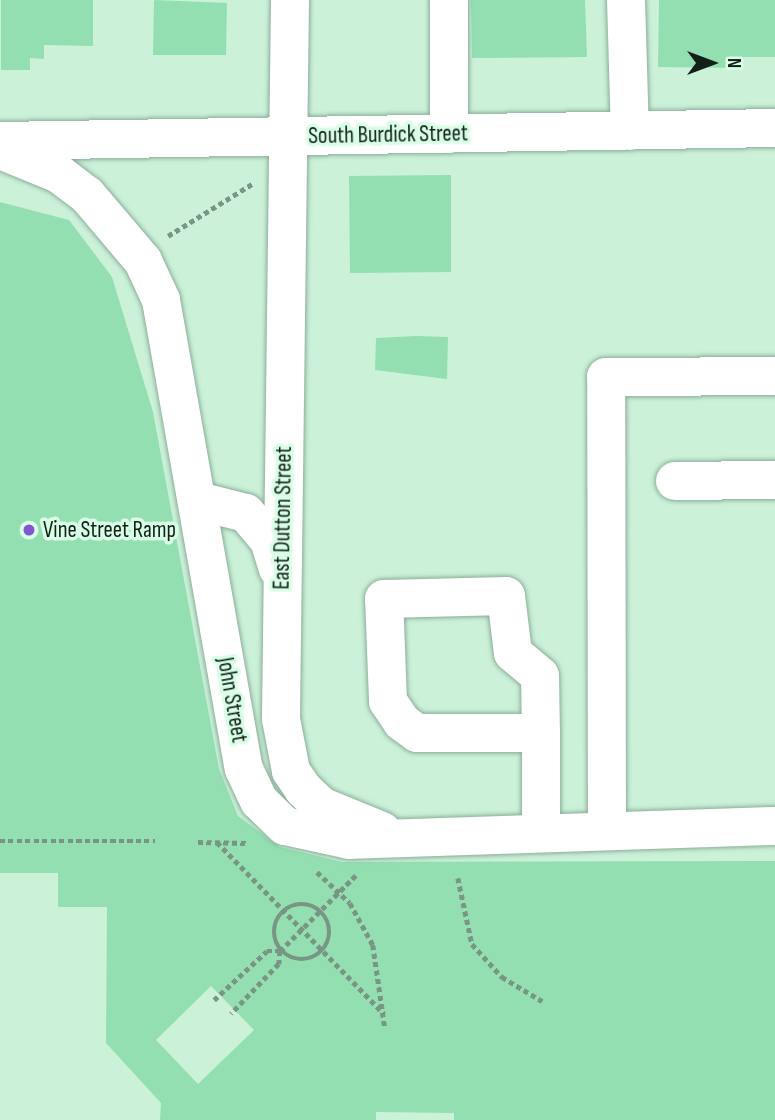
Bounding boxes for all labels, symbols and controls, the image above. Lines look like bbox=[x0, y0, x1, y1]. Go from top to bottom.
north arrow bbox=[677, 28, 747, 98]
text: N bbox=[722, 58, 745, 68]
street label: South Burdick Street bbox=[308, 120, 468, 150]
street label: East Dutton Street bbox=[268, 446, 298, 590]
place label: Vine Street Ramp bbox=[43, 516, 176, 544]
marker: Vine Street Ramp bbox=[21, 522, 37, 538]
street label: John Street bbox=[211, 655, 253, 745]

